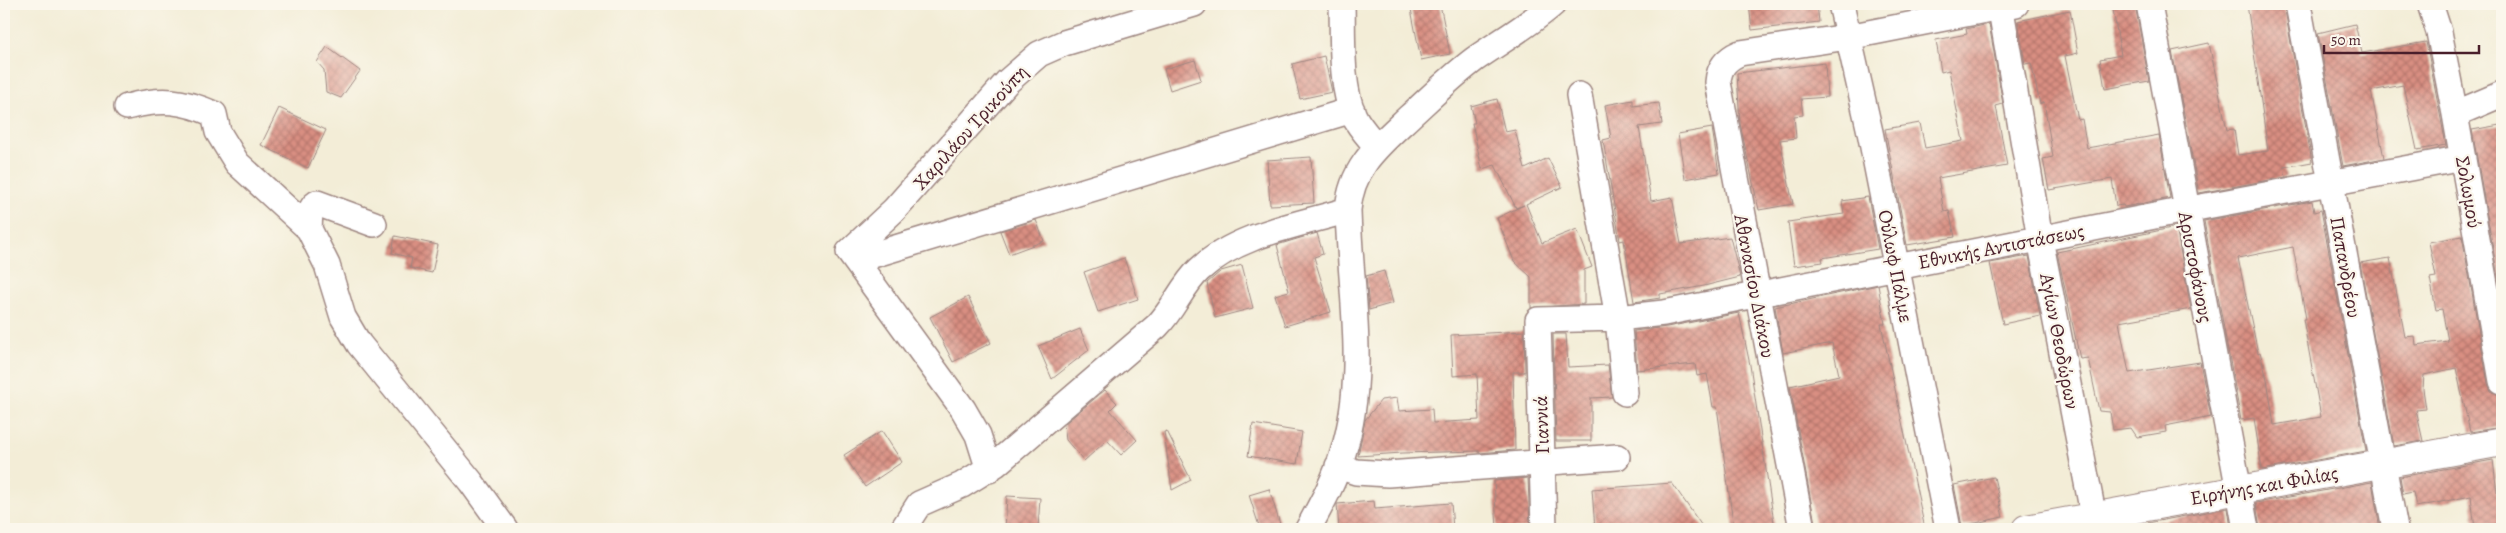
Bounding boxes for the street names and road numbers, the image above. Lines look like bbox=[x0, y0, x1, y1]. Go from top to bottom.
street label: Χαριλάου Τρικούπη bbox=[907, 59, 1034, 196]
street label: Σολωμού bbox=[2449, 154, 2488, 230]
street label: Ούλωφ Πάλμε bbox=[1871, 207, 1920, 325]
street label: Αριστοφάνους bbox=[2171, 208, 2220, 325]
street label: Αθανασίου Διάκου bbox=[1727, 211, 1782, 360]
street label: Παπανδρέου bbox=[2323, 214, 2368, 320]
street label: Εθνικής Αντιστάσεως bbox=[1916, 217, 2086, 276]
street label: Αγίων Θεοδώρων bbox=[2033, 270, 2086, 411]
street label: Γιαννιά bbox=[1527, 395, 1556, 455]
street label: Ειρήνης και Φιλίας bbox=[2188, 459, 2340, 512]

